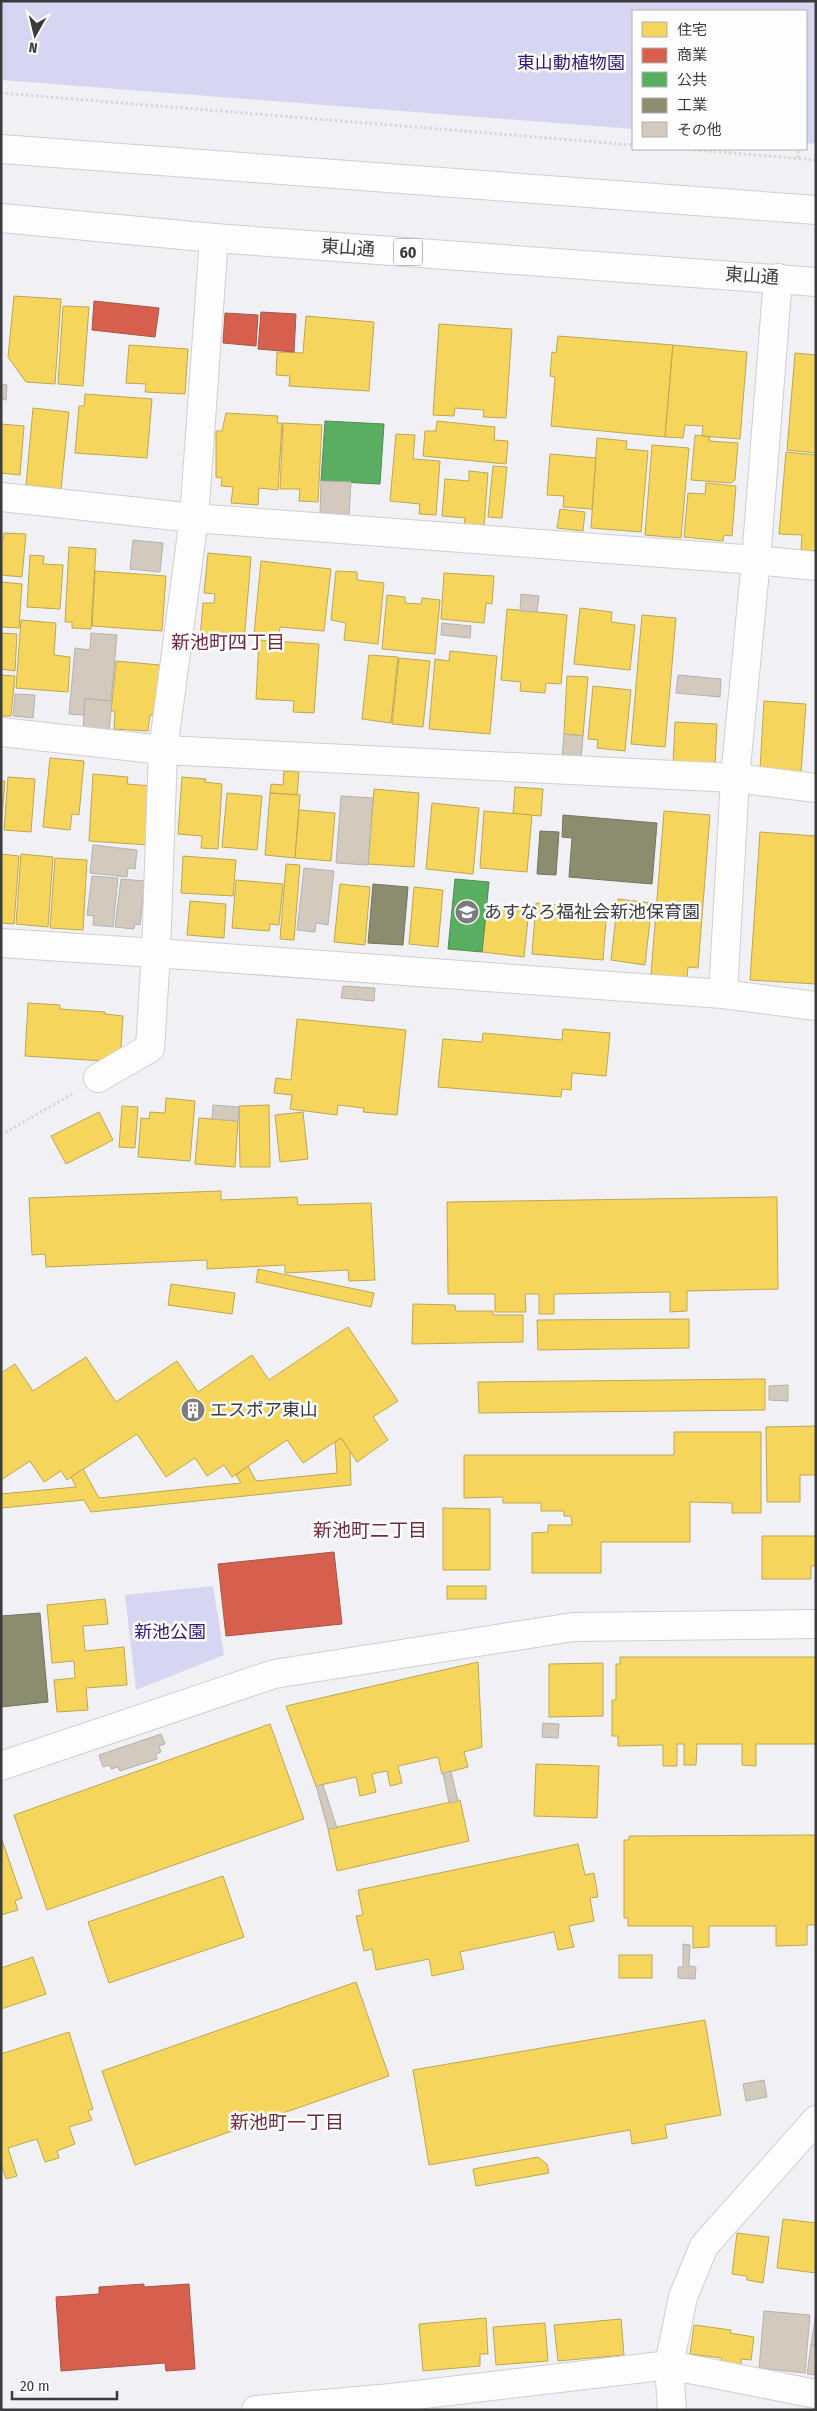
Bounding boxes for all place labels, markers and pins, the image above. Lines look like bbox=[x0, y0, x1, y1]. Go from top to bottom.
school or university icon: あすなろ福祉会新池保育園 bbox=[454, 899, 480, 925]
place label: あすなろ福祉会新池保育園 bbox=[484, 901, 700, 923]
building icon: エスポア東山 bbox=[180, 1397, 206, 1423]
place label: エスポア東山 bbox=[210, 1399, 318, 1421]

